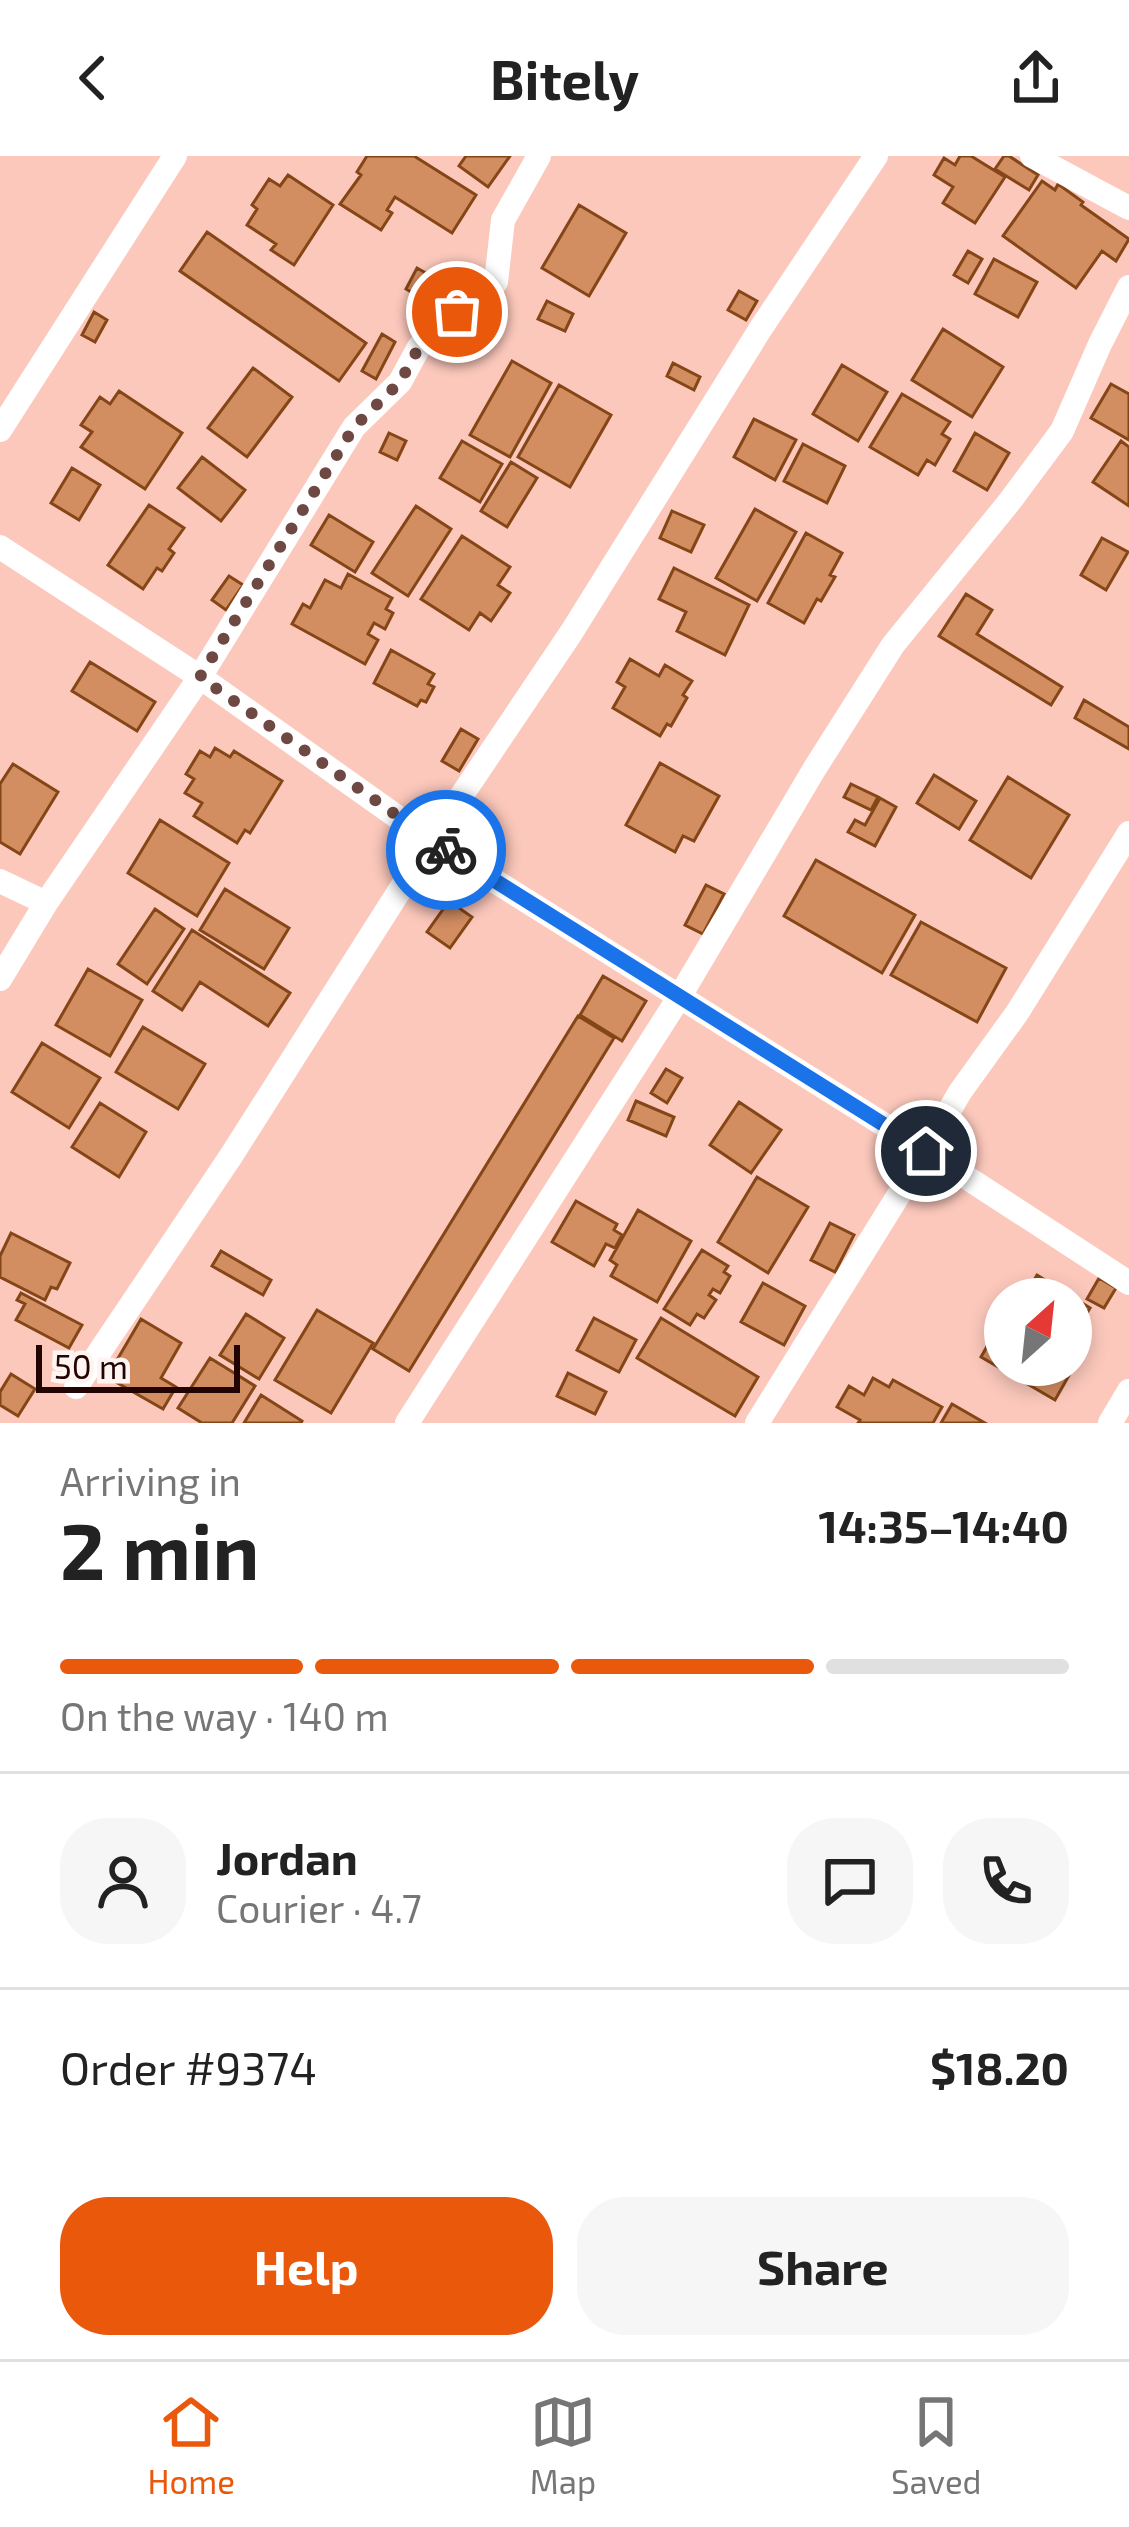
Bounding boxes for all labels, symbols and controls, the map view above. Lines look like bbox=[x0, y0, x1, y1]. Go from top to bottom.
icon: back bbox=[60, 45, 126, 111]
icon: share bbox=[1003, 45, 1069, 111]
text: Bitely bbox=[490, 46, 639, 111]
pin bbox=[406, 261, 508, 363]
icon: bag bbox=[424, 279, 490, 345]
courier bbox=[386, 790, 506, 910]
icon: bike bbox=[413, 817, 479, 883]
pin bbox=[875, 1100, 977, 1202]
icon: home bbox=[893, 1118, 959, 1184]
north arrow bbox=[984, 1278, 1092, 1386]
map controls bbox=[984, 1278, 1092, 1386]
scale bar bbox=[36, 1339, 240, 1392]
text: 50 m bbox=[54, 1346, 128, 1386]
text: Arriving in bbox=[60, 1457, 241, 1504]
text: 14:35–14:40 bbox=[818, 1498, 1069, 1552]
text: 2 min bbox=[60, 1502, 259, 1596]
text: On the way · 140 m bbox=[60, 1692, 389, 1739]
button: person bbox=[60, 1818, 186, 1944]
button: chat bbox=[787, 1818, 913, 1944]
button: phone bbox=[943, 1818, 1069, 1944]
text: Jordan bbox=[216, 1830, 358, 1884]
text: Courier · 4.7 bbox=[216, 1884, 422, 1931]
text: Order #9374 bbox=[60, 2040, 317, 2094]
text: $18.20 bbox=[930, 2040, 1069, 2094]
button: Help bbox=[60, 2197, 553, 2335]
button: Share bbox=[577, 2197, 1069, 2335]
tab: Home bbox=[147, 2389, 235, 2501]
tab: Map bbox=[530, 2389, 596, 2501]
tab: Saved bbox=[891, 2389, 982, 2501]

